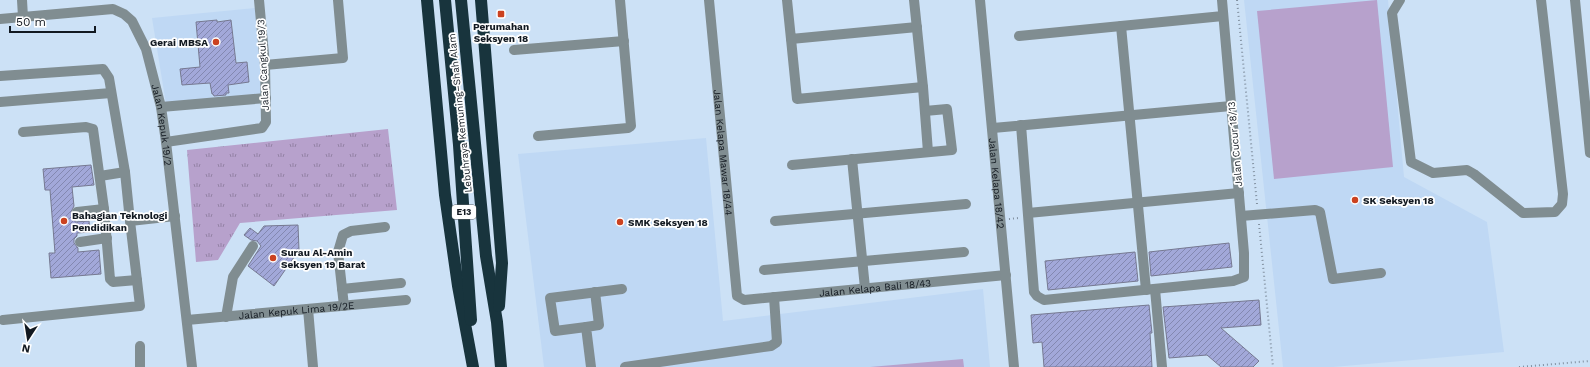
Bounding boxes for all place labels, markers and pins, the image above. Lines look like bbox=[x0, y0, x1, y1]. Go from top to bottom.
marker: Perumahan Seksyen 18 bbox=[496, 9, 506, 19]
place label: Perumahan Seksyen 18 bbox=[473, 21, 529, 44]
place label: Gerai MBSA bbox=[150, 37, 208, 48]
marker: Gerai MBSA bbox=[211, 37, 221, 47]
marker: SK Seksyen 18 bbox=[1350, 195, 1360, 205]
place label: SK Seksyen 18 bbox=[1363, 195, 1434, 206]
place label: Bahagian Teknologi Pendidikan bbox=[72, 210, 167, 233]
marker: Bahagian Teknologi Pendidikan bbox=[59, 216, 69, 226]
marker: SMK Seksyen 18 bbox=[615, 217, 625, 227]
place label: SMK Seksyen 18 bbox=[628, 217, 708, 228]
place label: Surau Al-Amin Seksyen 19 Barat bbox=[281, 247, 366, 270]
marker: Surau Al-Amin Seksyen 19 Barat bbox=[268, 253, 278, 263]

